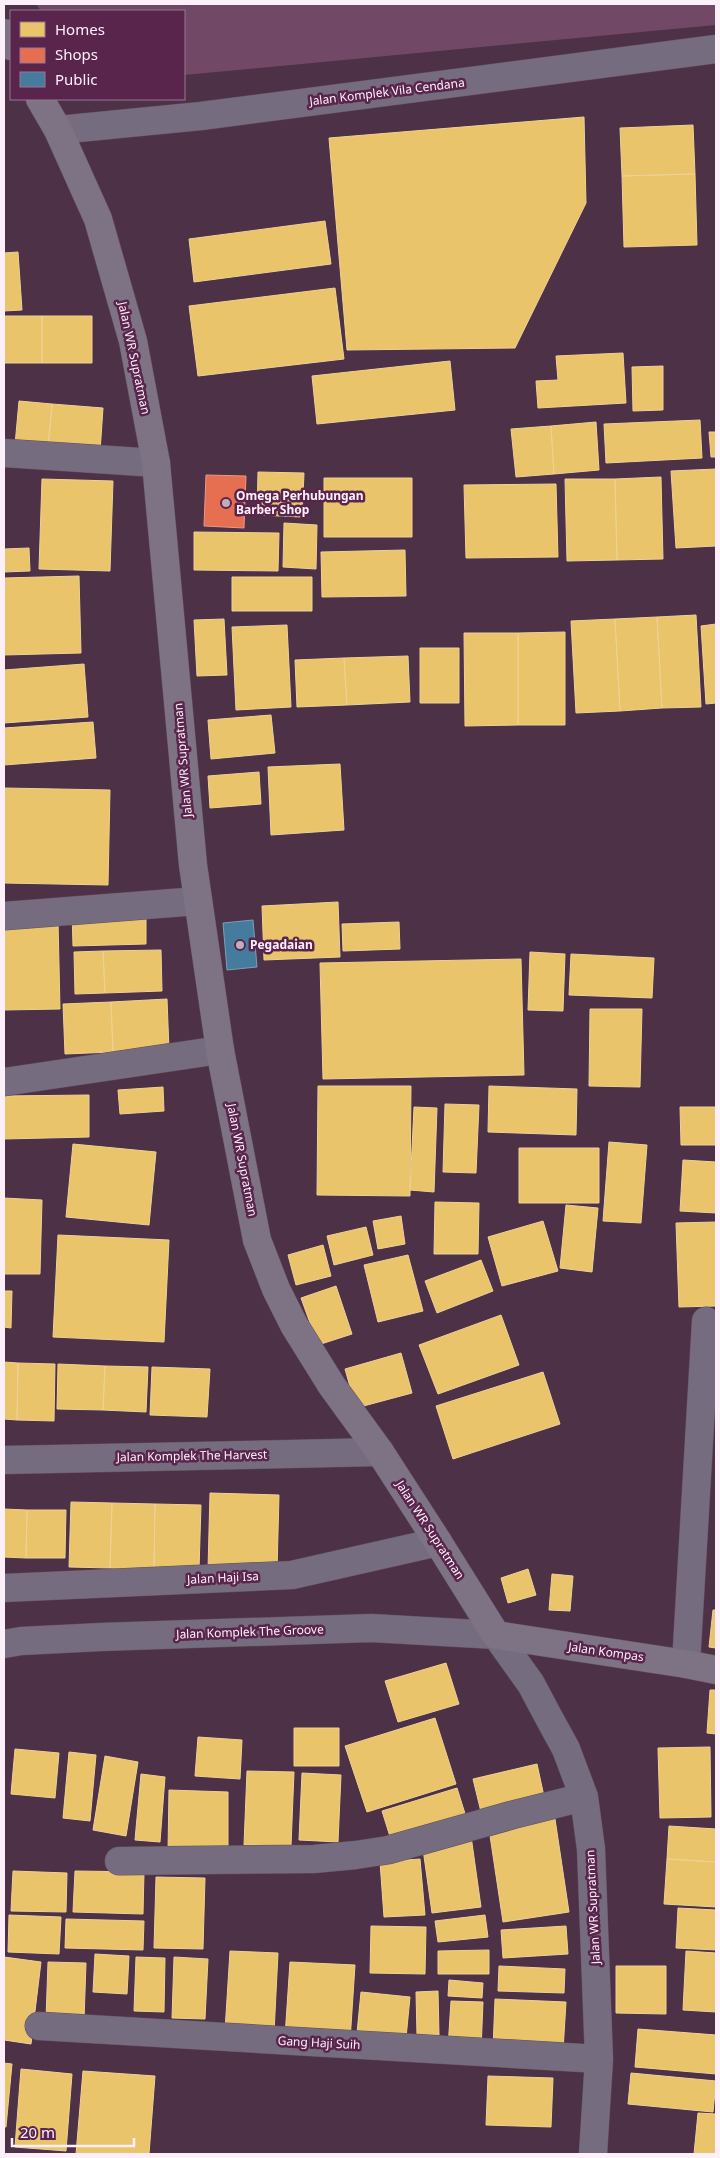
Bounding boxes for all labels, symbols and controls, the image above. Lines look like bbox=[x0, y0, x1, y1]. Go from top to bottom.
legend bbox=[10, 10, 185, 100]
text: Homes bbox=[55, 19, 105, 39]
text: Shops bbox=[55, 44, 98, 64]
text: Public bbox=[55, 69, 98, 89]
street label: Jalan Komplek Vila Cendana bbox=[307, 74, 466, 110]
street label: Jalan WR Supratman bbox=[114, 299, 155, 416]
place label: Omega Perhubungan Barber Shop bbox=[236, 487, 364, 518]
marker: Omega Perhubungan Barber Shop bbox=[220, 497, 232, 509]
street label: Jalan WR Supratman bbox=[169, 702, 196, 819]
place label: Pegadaian bbox=[250, 936, 313, 953]
marker: Pegadaian bbox=[234, 939, 246, 951]
street label: Jalan WR Supratman bbox=[223, 1101, 262, 1218]
street label: Jalan Komplek The Harvest bbox=[116, 1446, 268, 1465]
street label: Jalan WR Supratman bbox=[392, 1476, 469, 1582]
street label: Jalan Haji Isa bbox=[186, 1567, 259, 1588]
street label: Jalan Komplek The Groove bbox=[175, 1620, 324, 1643]
street label: Jalan Kompas bbox=[566, 1638, 645, 1665]
street label: Jalan WR Supratman bbox=[581, 1849, 604, 1966]
street label: Gang Haji Suih bbox=[277, 2032, 361, 2053]
scale bar bbox=[12, 2116, 135, 2148]
text: 20 m bbox=[20, 2122, 55, 2142]

